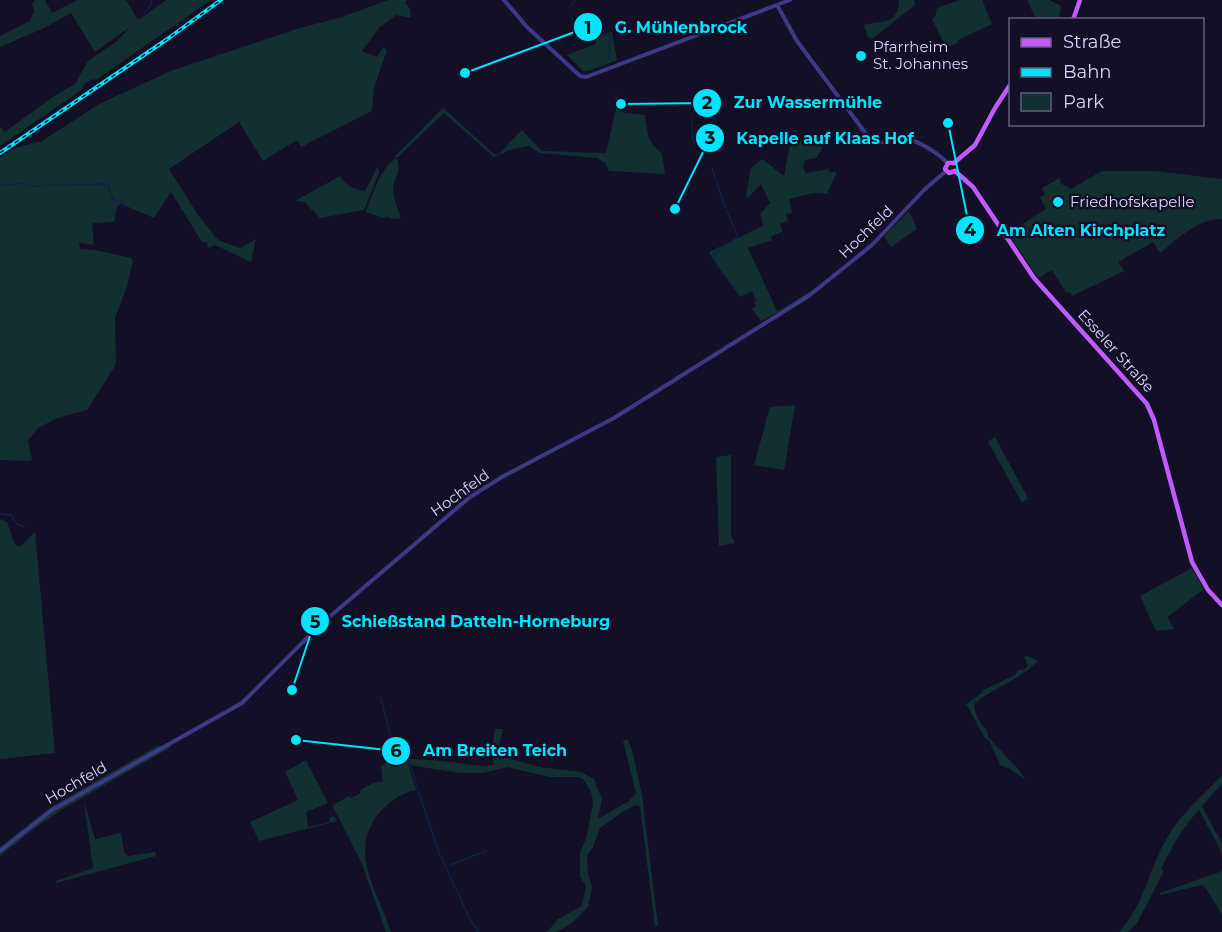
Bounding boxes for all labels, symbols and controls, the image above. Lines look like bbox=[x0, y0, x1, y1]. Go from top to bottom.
callout: G. Mühlenbrock bbox=[573, 10, 759, 44]
text: 1 bbox=[584, 17, 592, 39]
text: G. Mühlenbrock bbox=[615, 18, 748, 37]
legend bbox=[1009, 18, 1204, 126]
text: Straße bbox=[1063, 31, 1122, 53]
place label: Pfarrheim St. Johannes bbox=[873, 37, 968, 73]
marker: Pfarrheim St. Johannes bbox=[854, 49, 868, 63]
text: Bahn bbox=[1063, 61, 1112, 83]
callout: Zur Wassermühle bbox=[692, 86, 894, 120]
text: Park bbox=[1063, 91, 1104, 113]
text: 2 bbox=[702, 92, 713, 114]
text: Zur Wassermühle bbox=[734, 93, 882, 112]
callout: Kapelle auf Klaas Hof bbox=[695, 121, 926, 155]
text: 3 bbox=[704, 127, 716, 149]
text: Kapelle auf Klaas Hof bbox=[736, 129, 915, 148]
place label: Friedhofskapelle bbox=[1070, 192, 1195, 211]
marker: Friedhofskapelle bbox=[1051, 195, 1065, 209]
street label: Hochfeld bbox=[834, 201, 897, 262]
callout: Am Alten Kirchplatz bbox=[955, 213, 1177, 247]
text: 4 bbox=[964, 219, 977, 241]
text: Am Alten Kirchplatz bbox=[996, 221, 1165, 240]
street label: Esseler Straße bbox=[1074, 305, 1159, 396]
street label: Hochfeld bbox=[426, 465, 493, 520]
callout: Schießstand Datteln-Horneburg bbox=[300, 604, 623, 638]
text: 5 bbox=[310, 611, 321, 633]
text: Schießstand Datteln-Horneburg bbox=[342, 612, 610, 631]
callout: Am Breiten Teich bbox=[381, 734, 579, 768]
text: 6 bbox=[390, 740, 402, 762]
text: Am Breiten Teich bbox=[422, 741, 567, 760]
street label: Hochfeld bbox=[41, 757, 110, 808]

